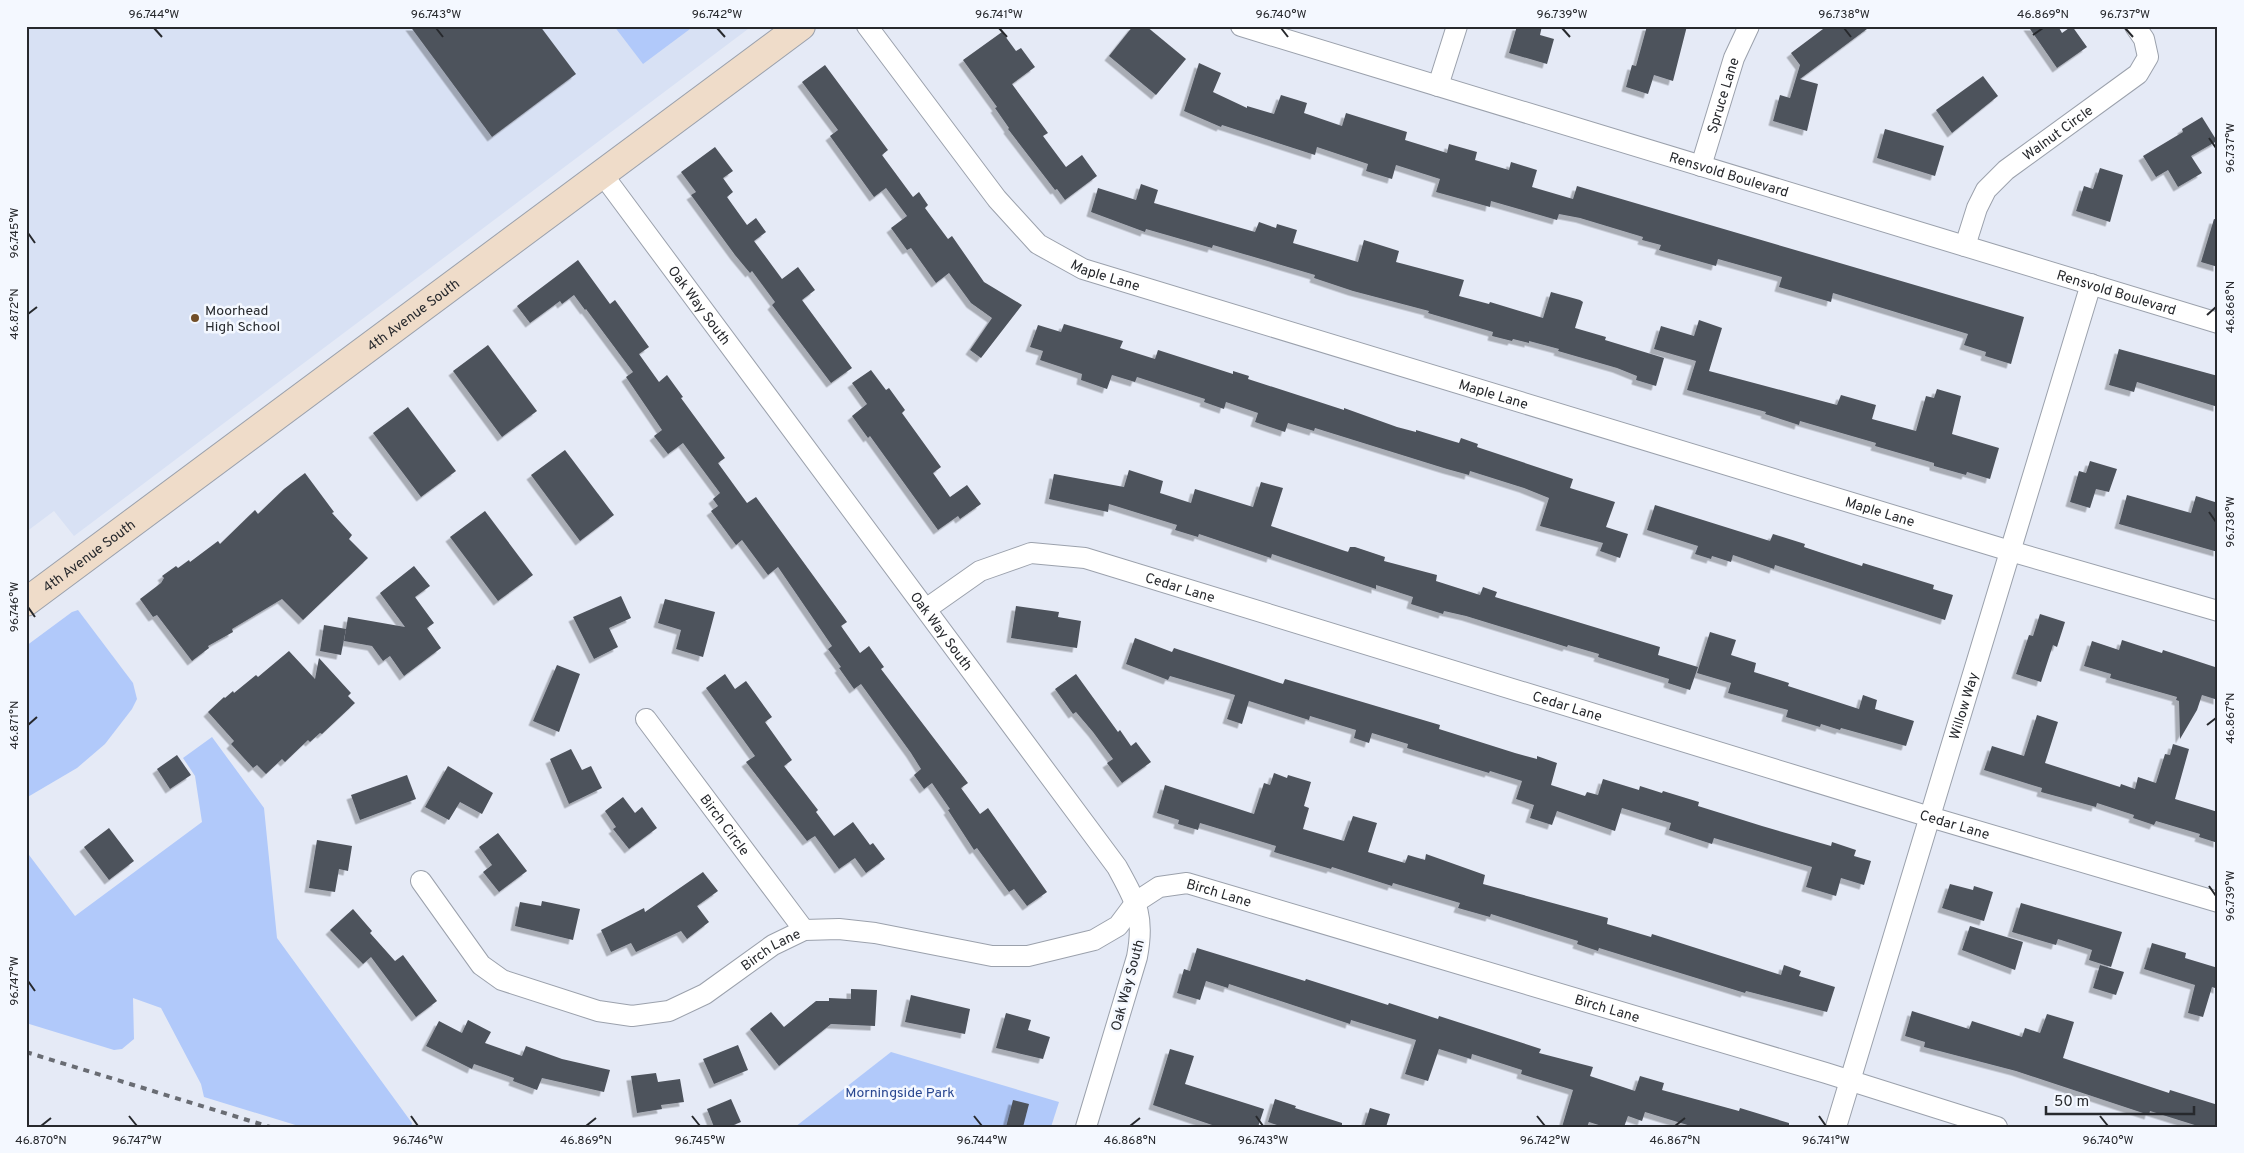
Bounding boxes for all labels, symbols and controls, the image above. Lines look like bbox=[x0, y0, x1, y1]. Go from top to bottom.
text: 96.744°W bbox=[129, 7, 179, 23]
text: 96.743°W bbox=[411, 7, 461, 23]
text: 96.742°W bbox=[692, 7, 742, 23]
text: 96.741°W bbox=[975, 7, 1023, 23]
text: 96.740°W bbox=[1255, 7, 1307, 23]
text: 96.739°W bbox=[1536, 7, 1588, 23]
text: 96.738°W bbox=[1818, 7, 1870, 23]
text: 46.869°N bbox=[2017, 7, 2069, 23]
text: 96.737°W bbox=[2100, 7, 2150, 23]
street label: Spruce Lane bbox=[1704, 56, 1744, 136]
street label: Walnut Circle bbox=[2020, 102, 2097, 165]
text: 96.737°W bbox=[2223, 123, 2239, 173]
street label: Rensvold Boulevard bbox=[1667, 150, 1790, 202]
text: 96.745°W bbox=[7, 208, 23, 258]
street label: Maple Lane bbox=[1067, 257, 1142, 296]
street label: Oak Way South bbox=[664, 263, 733, 349]
street label: Rensvold Boulevard bbox=[2054, 267, 2178, 320]
street label: 4th Avenue South bbox=[364, 276, 463, 356]
text: 46.868°N bbox=[2223, 281, 2239, 333]
text: 46.872°N bbox=[7, 288, 23, 340]
place label: Moorhead High School bbox=[205, 303, 280, 336]
marker: Moorhead High School bbox=[189, 312, 201, 324]
street label: Maple Lane bbox=[1456, 377, 1530, 414]
street label: Maple Lane bbox=[1843, 494, 1917, 532]
text: 96.738°W bbox=[2223, 496, 2239, 548]
street label: 4th Avenue South bbox=[40, 517, 139, 597]
street label: Cedar Lane bbox=[1143, 570, 1217, 607]
text: 96.746°W bbox=[7, 582, 23, 632]
street label: Oak Way South bbox=[906, 589, 975, 675]
street label: Willow Way bbox=[1947, 671, 1983, 742]
street label: Cedar Lane bbox=[1530, 689, 1604, 726]
text: 46.867°N bbox=[2223, 692, 2239, 744]
text: 46.871°N bbox=[7, 701, 23, 749]
street label: Birch Circle bbox=[696, 792, 752, 859]
street label: Cedar Lane bbox=[1917, 807, 1991, 844]
text: 96.739°W bbox=[2223, 870, 2239, 922]
street label: Birch Lane bbox=[1184, 876, 1253, 912]
street label: Birch Lane bbox=[738, 926, 804, 975]
street label: Oak Way South bbox=[1108, 938, 1149, 1033]
text: 96.747°W bbox=[7, 956, 23, 1006]
street label: Birch Lane bbox=[1572, 992, 1641, 1027]
scale bar bbox=[2046, 1083, 2194, 1115]
park label: Morningside Park bbox=[845, 1085, 955, 1102]
text: 50 m bbox=[2054, 1093, 2089, 1112]
text: 46.870°N bbox=[15, 1133, 67, 1149]
text: 96.747°W bbox=[112, 1133, 162, 1149]
text: 96.746°W bbox=[393, 1133, 443, 1149]
text: 46.869°N bbox=[560, 1133, 612, 1149]
text: 96.745°W bbox=[675, 1133, 725, 1149]
text: 96.744°W bbox=[957, 1133, 1007, 1149]
text: 46.868°N bbox=[1104, 1133, 1156, 1149]
text: 96.743°W bbox=[1238, 1133, 1288, 1149]
text: 96.742°W bbox=[1520, 1133, 1570, 1149]
text: 46.867°N bbox=[1649, 1133, 1701, 1149]
text: 96.741°W bbox=[1802, 1133, 1850, 1149]
text: 96.740°W bbox=[2082, 1133, 2134, 1149]

